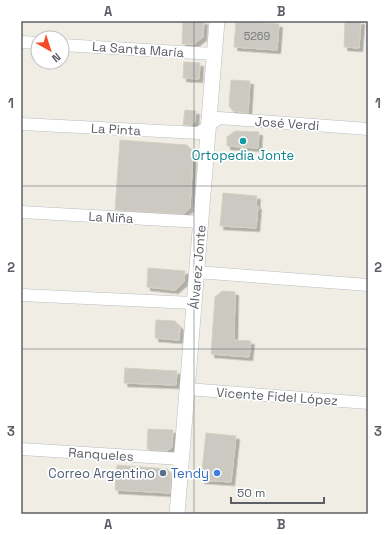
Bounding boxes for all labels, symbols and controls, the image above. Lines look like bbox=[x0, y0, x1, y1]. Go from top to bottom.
text: A bbox=[104, 3, 113, 20]
text: B bbox=[277, 3, 286, 20]
house number: 5269 bbox=[244, 29, 271, 43]
north arrow bbox=[30, 30, 70, 70]
street label: La Santa María bbox=[91, 38, 185, 61]
text: N bbox=[49, 50, 64, 66]
text: 1 bbox=[8, 95, 14, 112]
text: 1 bbox=[375, 95, 381, 112]
street label: José Verdi bbox=[254, 113, 320, 134]
street label: La Pinta bbox=[91, 120, 142, 139]
marker: Ortopedia Jonte bbox=[238, 136, 248, 146]
place label: Ortopedia Jonte bbox=[192, 147, 294, 164]
street label: La Niña bbox=[88, 208, 134, 227]
street label: Álvarez Jonte bbox=[185, 224, 210, 310]
text: 2 bbox=[7, 259, 15, 276]
text: 2 bbox=[374, 259, 382, 276]
street label: Vicente Fidel López bbox=[216, 384, 339, 409]
text: 3 bbox=[7, 423, 15, 440]
text: 3 bbox=[374, 423, 382, 440]
street label: Ranqueles bbox=[68, 444, 134, 465]
place label: Correo Argentino bbox=[48, 465, 155, 482]
place label: Tendy bbox=[171, 465, 209, 482]
marker: Correo Argentino bbox=[158, 468, 168, 478]
marker: Tendy bbox=[212, 468, 222, 478]
scale bar bbox=[231, 479, 324, 505]
text: 50 m bbox=[237, 485, 265, 501]
text: A bbox=[104, 516, 113, 533]
text: B bbox=[277, 516, 286, 533]

